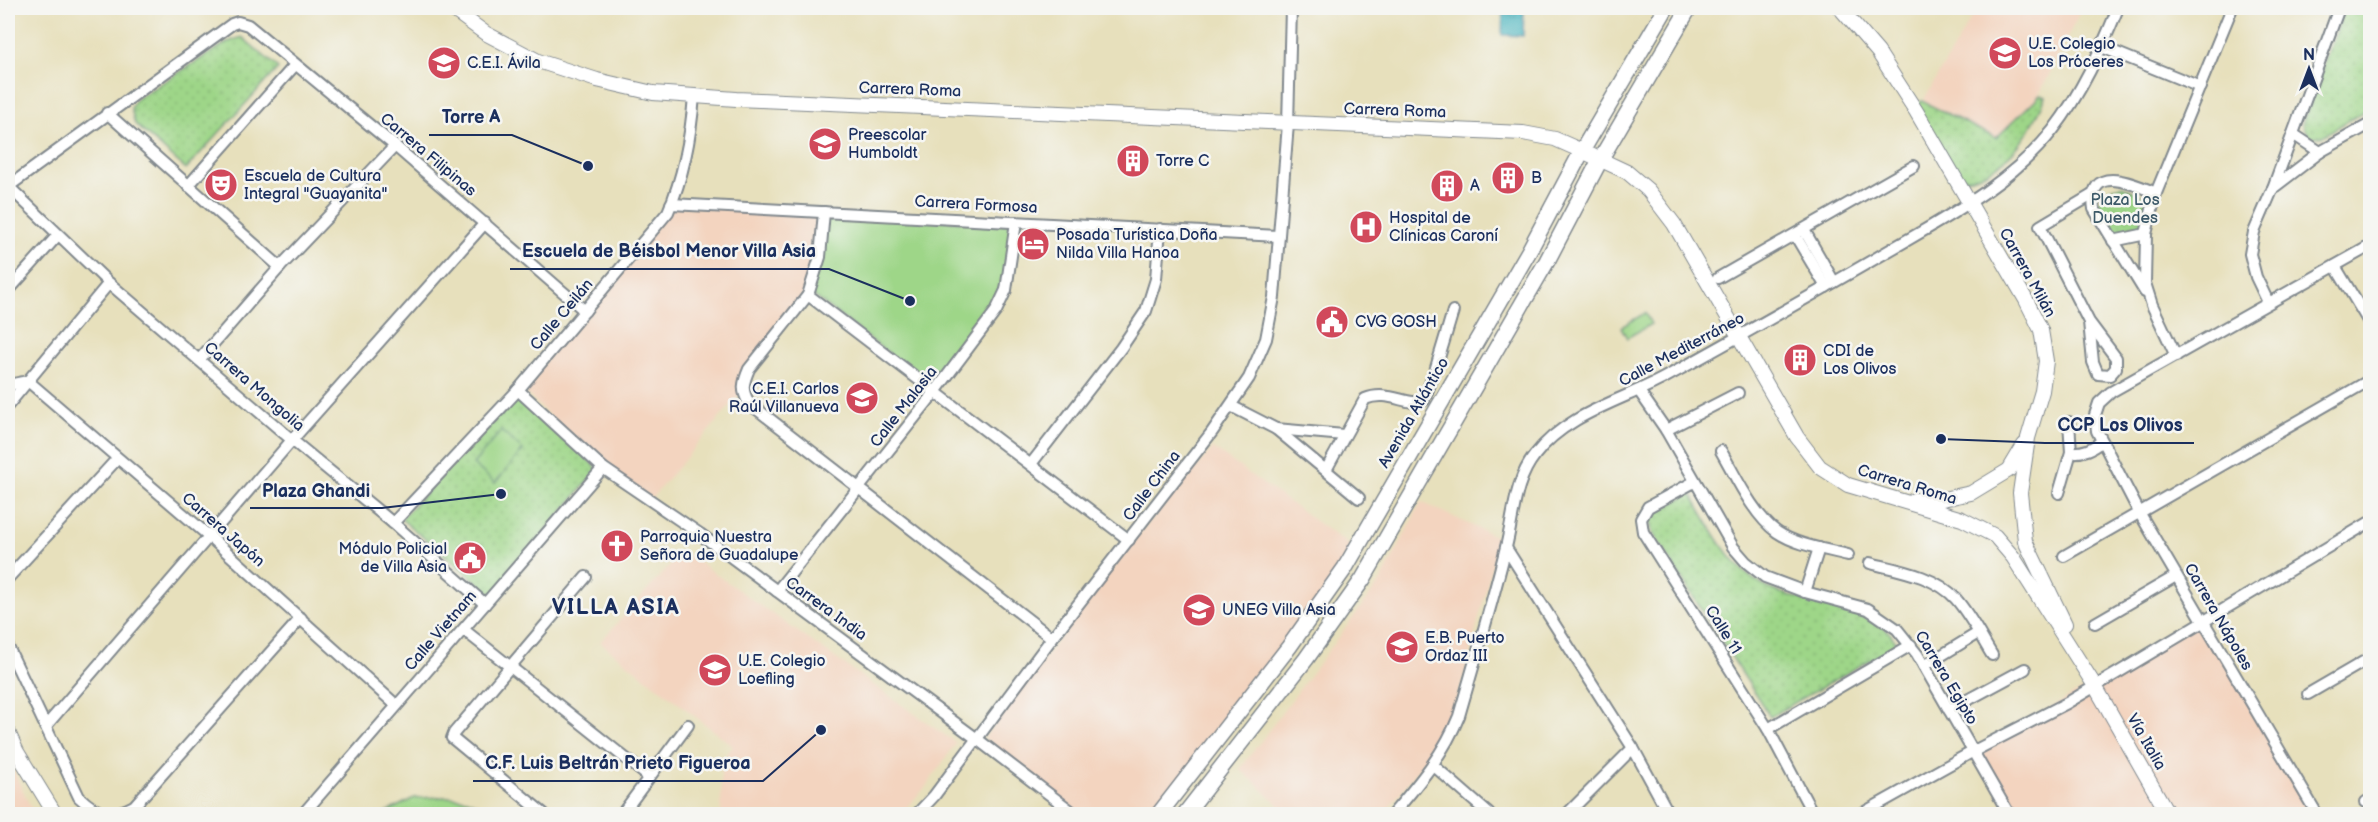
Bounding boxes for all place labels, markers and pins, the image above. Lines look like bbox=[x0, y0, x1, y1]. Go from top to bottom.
school or university icon: U.E. Colegio Los Próceres bbox=[1987, 35, 2023, 71]
place label: U.E. Colegio Los Próceres bbox=[2028, 35, 2124, 72]
school or university icon: C.E.I. Ávila bbox=[426, 45, 462, 81]
place label: C.E.I. Ávila bbox=[467, 52, 541, 73]
callout: Torre A bbox=[429, 99, 512, 135]
school or university icon: Preescolar Humboldt bbox=[807, 126, 843, 162]
place label: Preescolar Humboldt bbox=[848, 126, 927, 163]
building icon: Torre C bbox=[1115, 143, 1151, 179]
place label: Torre C bbox=[1156, 152, 1209, 171]
building icon: B bbox=[1490, 160, 1526, 196]
theatre icon: Escuela de Cultura Integral "Guayanita" bbox=[203, 167, 239, 203]
place label: Escuela de Cultura Integral "Guayanita" bbox=[244, 167, 388, 204]
building icon: A bbox=[1429, 168, 1465, 204]
place label: B bbox=[1531, 169, 1542, 188]
place label: A bbox=[1470, 177, 1480, 196]
hospital icon: Hospital de Clínicas Caroní bbox=[1348, 209, 1384, 245]
place label: Hospital de Clínicas Caroní bbox=[1389, 209, 1498, 246]
hotel icon: Posada Turística Doña Nilda Villa Hanoa bbox=[1015, 226, 1051, 262]
place label: Posada Turística Doña Nilda Villa Hanoa bbox=[1056, 226, 1218, 263]
callout: Escuela de Béisbol Menor Villa Asia bbox=[510, 233, 829, 269]
public building icon: CVG GOSH bbox=[1314, 304, 1350, 340]
place label: CVG GOSH bbox=[1355, 313, 1437, 332]
building icon: CDI de Los Olivos bbox=[1782, 342, 1818, 378]
place label: CDI de Los Olivos bbox=[1823, 342, 1897, 379]
place label: C.E.I. Carlos Raúl Villanueva bbox=[729, 380, 839, 417]
school or university icon: C.E.I. Carlos Raúl Villanueva bbox=[844, 380, 880, 416]
callout: CCP Los Olivos bbox=[2045, 407, 2194, 443]
callout: Plaza Ghandi bbox=[250, 472, 382, 508]
church icon: Parroquia Nuestra Señora de Guadalupe bbox=[599, 528, 635, 564]
place label: Parroquia Nuestra Señora de Guadalupe bbox=[640, 528, 799, 565]
place label: Módulo Policial de Villa Asia bbox=[338, 540, 447, 577]
public building icon: Módulo Policial de Villa Asia bbox=[452, 540, 488, 576]
school or university icon: UNEG Villa Asia bbox=[1181, 592, 1217, 628]
place label: UNEG Villa Asia bbox=[1222, 601, 1336, 620]
school or university icon: E.B. Puerto Ordaz III bbox=[1384, 629, 1420, 665]
place label: E.B. Puerto Ordaz III bbox=[1425, 629, 1504, 666]
school or university icon: U.E. Colegio Loefling bbox=[697, 652, 733, 688]
place label: U.E. Colegio Loefling bbox=[738, 652, 826, 689]
callout: C.F. Luis Beltrán Prieto Figueroa bbox=[473, 745, 763, 781]

